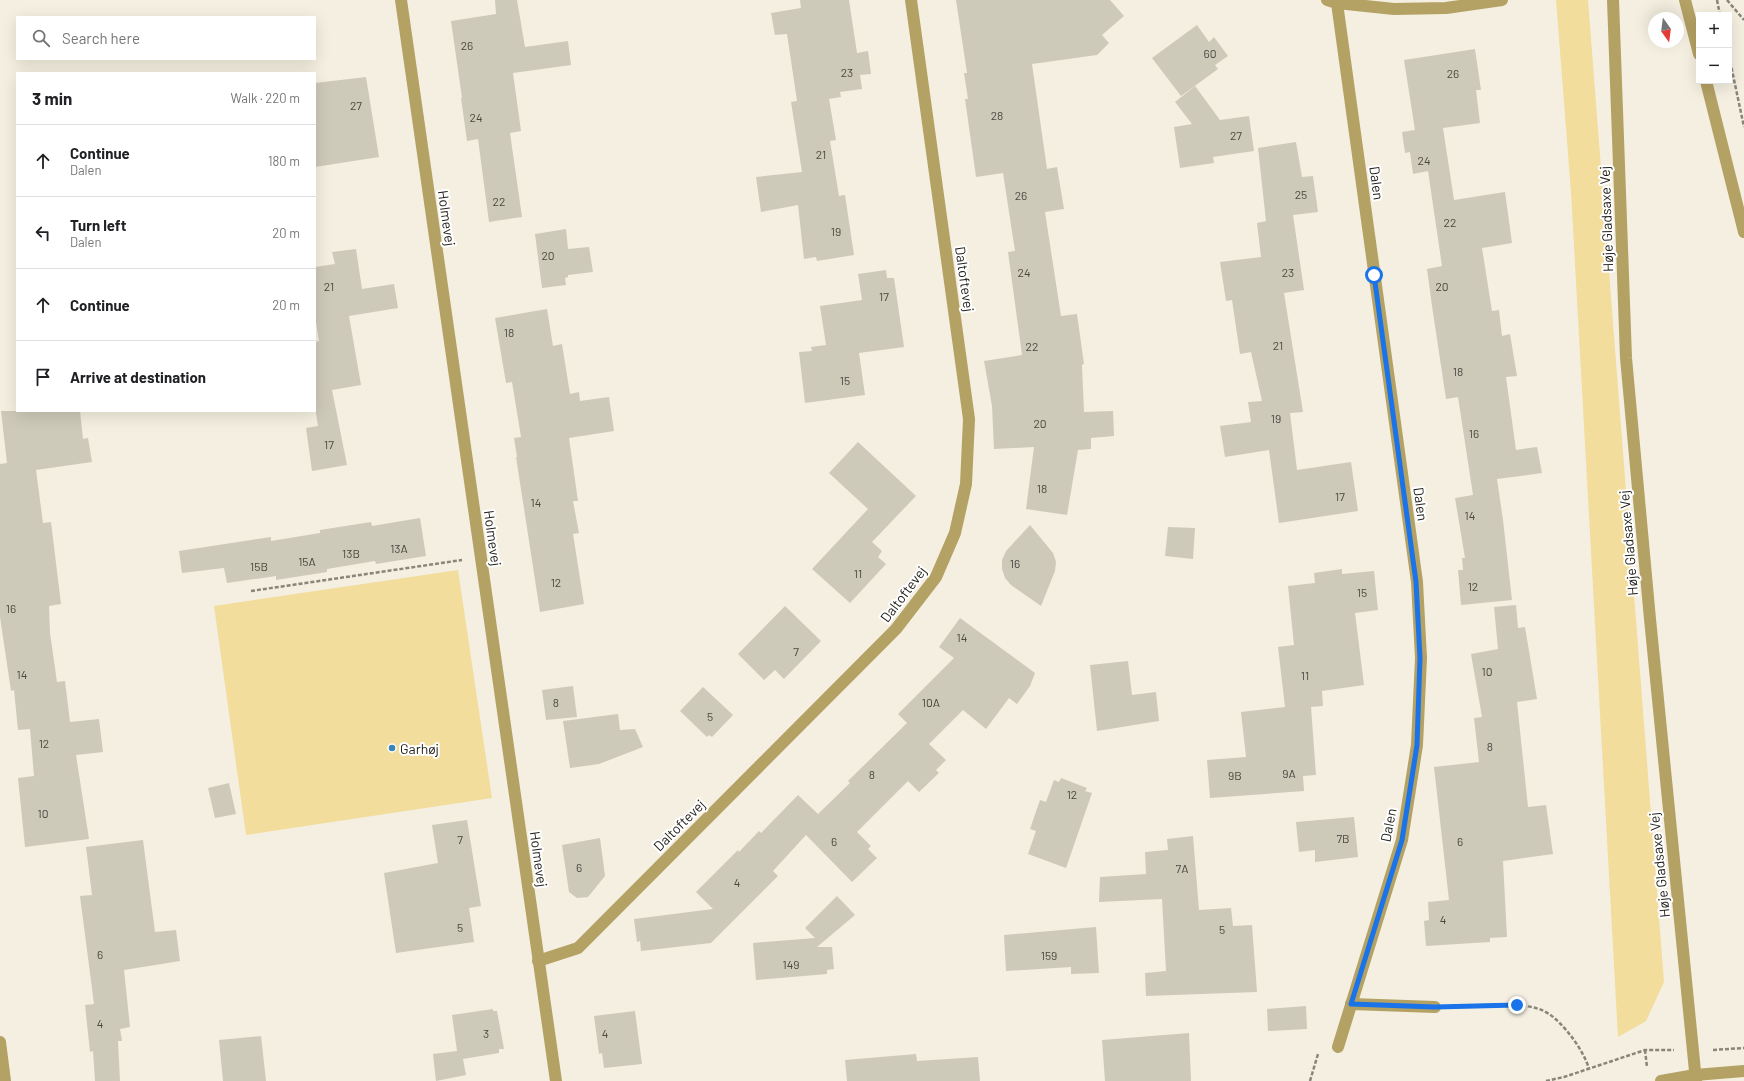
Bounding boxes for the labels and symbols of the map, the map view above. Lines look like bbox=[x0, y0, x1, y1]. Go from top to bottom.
north arrow bbox=[1648, 12, 1684, 48]
house number: 26 bbox=[461, 38, 473, 52]
house number: 60 bbox=[1204, 46, 1216, 60]
house number: 23 bbox=[841, 65, 853, 79]
house number: 26 bbox=[1447, 66, 1459, 80]
house number: 27 bbox=[350, 98, 362, 112]
house number: 28 bbox=[991, 108, 1003, 122]
house number: 24 bbox=[469, 110, 483, 124]
house number: 27 bbox=[1230, 128, 1242, 142]
house number: 21 bbox=[816, 147, 826, 161]
house number: 24 bbox=[1417, 153, 1431, 167]
street label: Dalen bbox=[1366, 165, 1388, 201]
street label: Høje Gladsaxe Vej bbox=[1596, 166, 1616, 272]
house number: 25 bbox=[1295, 187, 1307, 201]
house number: 26 bbox=[1015, 188, 1027, 202]
street label: Holmevej bbox=[435, 189, 459, 247]
house number: 22 bbox=[493, 194, 505, 208]
house number: 22 bbox=[1444, 215, 1456, 229]
house number: 19 bbox=[831, 224, 841, 238]
street label: Daltoftevej bbox=[952, 245, 978, 313]
house number: 20 bbox=[541, 248, 555, 262]
house number: 24 bbox=[1017, 265, 1031, 279]
house number: 23 bbox=[1282, 265, 1294, 279]
route start bbox=[1365, 266, 1383, 284]
house number: 21 bbox=[324, 279, 334, 293]
house number: 20 bbox=[1435, 279, 1449, 293]
house number: 17 bbox=[879, 289, 889, 303]
house number: 18 bbox=[504, 325, 514, 339]
house number: 21 bbox=[1273, 338, 1283, 352]
house number: 22 bbox=[1026, 339, 1038, 353]
house number: 18 bbox=[1453, 364, 1463, 378]
house number: 15 bbox=[840, 373, 850, 387]
house number: 19 bbox=[1271, 411, 1281, 425]
house number: 20 bbox=[1033, 416, 1047, 430]
house number: 16 bbox=[1469, 426, 1479, 440]
house number: 17 bbox=[324, 437, 334, 451]
house number: 18 bbox=[1037, 481, 1047, 495]
street label: Dalen bbox=[1410, 486, 1432, 522]
house number: 17 bbox=[1335, 489, 1345, 503]
street label: Høje Gladsaxe Vej bbox=[1615, 490, 1641, 596]
house number: 14 bbox=[531, 495, 541, 509]
house number: 14 bbox=[1465, 508, 1475, 522]
street label: Holmevej bbox=[481, 509, 505, 567]
house number: 13A bbox=[390, 541, 408, 555]
house number: 13B bbox=[342, 546, 360, 560]
house number: 15A bbox=[298, 554, 316, 568]
house number: 16 bbox=[1010, 556, 1020, 570]
house number: 15B bbox=[250, 559, 268, 573]
street label: Daltoftevej bbox=[876, 563, 930, 625]
house number: 11 bbox=[854, 566, 862, 580]
house number: 12 bbox=[551, 575, 561, 589]
house number: 12 bbox=[1468, 579, 1478, 593]
house number: 15 bbox=[1357, 585, 1367, 599]
house number: 16 bbox=[6, 601, 16, 615]
house number: 14 bbox=[957, 630, 967, 644]
house number: 7 bbox=[793, 644, 799, 658]
house number: 10 bbox=[1482, 664, 1492, 678]
house number: 14 bbox=[17, 667, 27, 681]
house number: 11 bbox=[1301, 668, 1309, 682]
house number: 8 bbox=[553, 695, 559, 709]
house number: 10A bbox=[922, 695, 940, 709]
house number: 5 bbox=[707, 709, 713, 723]
house number: 12 bbox=[39, 736, 49, 750]
house number: 8 bbox=[1487, 739, 1493, 753]
place label: Garhøj bbox=[400, 740, 439, 757]
marker: Garhøj bbox=[387, 743, 397, 753]
house number: 9A bbox=[1282, 766, 1296, 780]
house number: 8 bbox=[869, 767, 875, 781]
house number: 9B bbox=[1228, 768, 1242, 782]
house number: 12 bbox=[1067, 787, 1077, 801]
street label: Daltoftevej bbox=[650, 796, 708, 854]
house number: 10 bbox=[38, 806, 48, 820]
street label: Dalen bbox=[1376, 807, 1400, 843]
street label: Høje Gladsaxe Vej bbox=[1645, 811, 1673, 919]
street label: Holmevej bbox=[527, 830, 551, 888]
house number: 7B bbox=[1336, 831, 1350, 845]
house number: 7 bbox=[457, 832, 463, 846]
house number: 6 bbox=[831, 834, 837, 848]
house number: 6 bbox=[1457, 834, 1463, 848]
house number: 6 bbox=[576, 860, 582, 874]
house number: 7A bbox=[1176, 861, 1188, 875]
house number: 4 bbox=[734, 875, 740, 889]
house number: 4 bbox=[1440, 912, 1446, 926]
house number: 5 bbox=[457, 920, 463, 934]
house number: 5 bbox=[1219, 922, 1225, 936]
house number: 6 bbox=[97, 947, 103, 961]
house number: 159 bbox=[1041, 948, 1057, 962]
house number: 149 bbox=[782, 957, 800, 971]
route end bbox=[1508, 996, 1526, 1014]
house number: 4 bbox=[97, 1016, 103, 1030]
house number: 3 bbox=[483, 1026, 489, 1040]
house number: 4 bbox=[602, 1026, 608, 1040]

